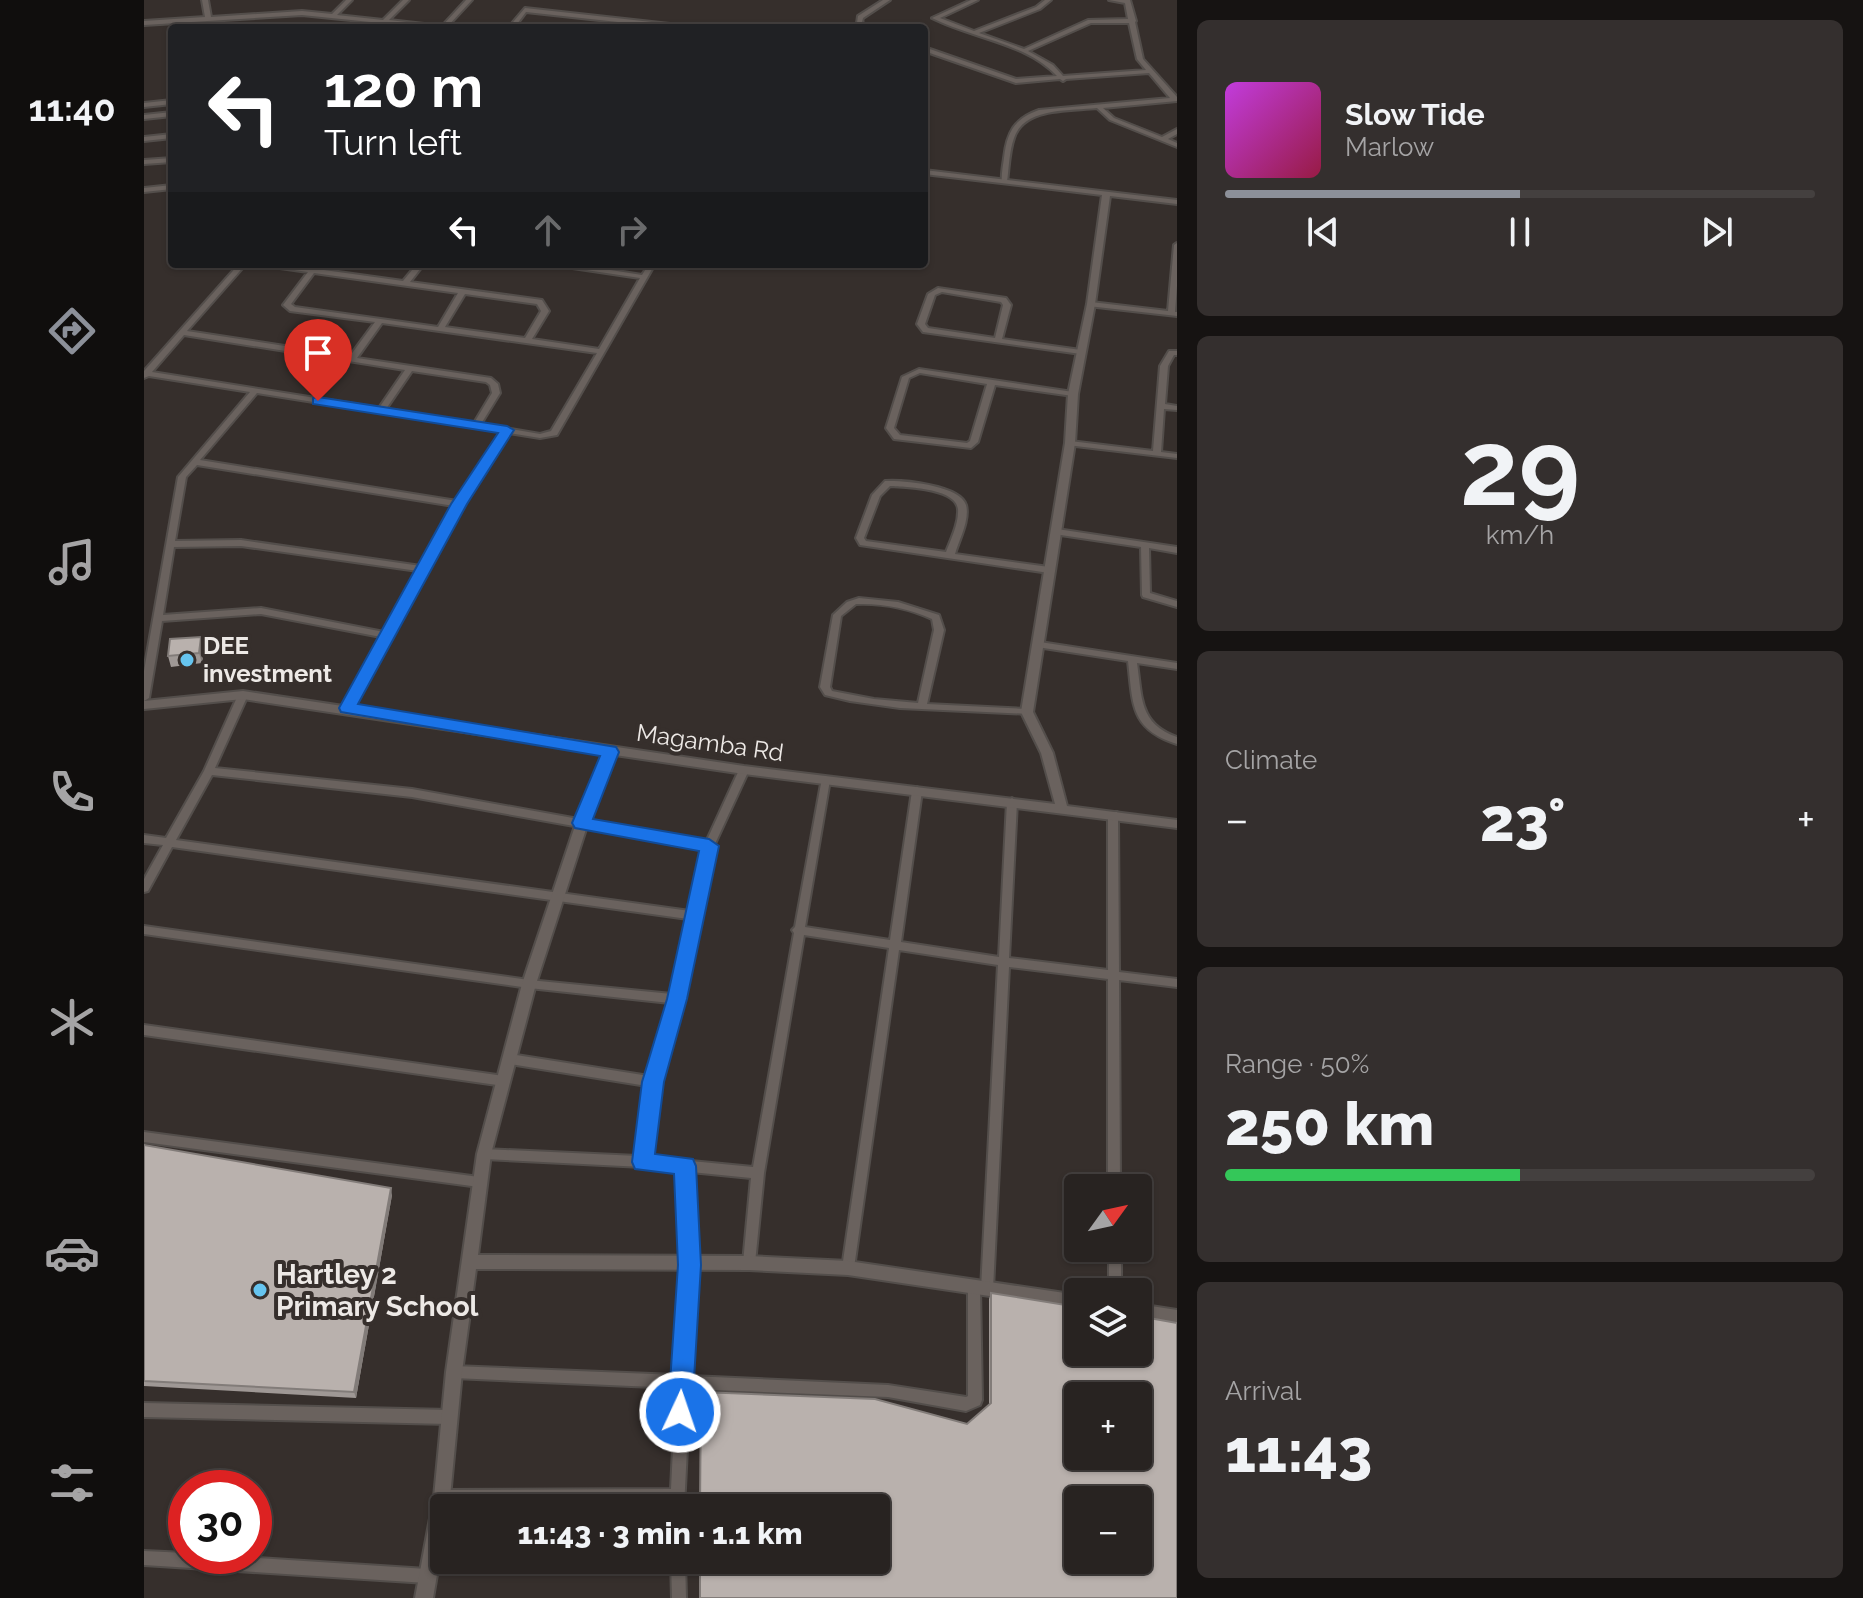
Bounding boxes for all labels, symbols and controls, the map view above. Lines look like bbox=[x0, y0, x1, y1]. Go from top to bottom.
text: 120 m bbox=[324, 54, 483, 120]
icon: left bbox=[192, 56, 296, 160]
text: 11:40 bbox=[28, 87, 116, 129]
text: Slow Tide bbox=[1345, 97, 1485, 132]
text: Turn left bbox=[324, 121, 462, 163]
text: Marlow bbox=[1345, 132, 1434, 162]
icon: left bbox=[442, 208, 486, 252]
icon: ahead bbox=[526, 208, 570, 252]
icon: right bbox=[610, 208, 654, 252]
icon: previous bbox=[1301, 210, 1345, 254]
icon: pause bbox=[1498, 210, 1542, 254]
icon: next bbox=[1695, 210, 1739, 254]
icon: directions bbox=[44, 303, 100, 359]
pin bbox=[284, 319, 352, 401]
icon: arrive bbox=[296, 331, 340, 375]
text: 29 bbox=[1460, 407, 1580, 529]
text: km/h bbox=[1486, 520, 1554, 550]
icon: music bbox=[44, 534, 100, 590]
place label: DEE investment bbox=[203, 631, 332, 688]
marker: DEE investment bbox=[178, 651, 196, 669]
street label: Magamba Rd bbox=[635, 718, 785, 767]
text: Climate bbox=[1225, 745, 1317, 775]
icon: phone bbox=[44, 764, 100, 820]
text: 23° bbox=[1480, 785, 1566, 855]
text: − bbox=[1225, 794, 1249, 845]
text: + bbox=[1797, 794, 1815, 845]
icon: climate bbox=[44, 994, 100, 1050]
text: Range · 50% bbox=[1225, 1049, 1369, 1079]
text: 250 km bbox=[1225, 1089, 1434, 1159]
north arrow bbox=[1064, 1174, 1152, 1262]
map controls bbox=[1064, 1174, 1152, 1574]
icon: car bbox=[44, 1225, 100, 1281]
place label: Hartley 2 Primary School bbox=[276, 1258, 479, 1323]
button: layers bbox=[1064, 1278, 1152, 1366]
marker: Hartley 2 Primary School bbox=[251, 1281, 269, 1299]
position arrow bbox=[638, 1370, 722, 1454]
text: Arrival bbox=[1225, 1376, 1301, 1406]
button: + bbox=[1064, 1382, 1152, 1470]
text: 11:43 bbox=[1225, 1416, 1372, 1486]
icon: filters bbox=[44, 1455, 100, 1511]
speed limit sign: 30 bbox=[168, 1470, 272, 1574]
button: − bbox=[1064, 1486, 1152, 1574]
text: 11:43 · 3 min · 1.1 km bbox=[518, 1516, 802, 1551]

